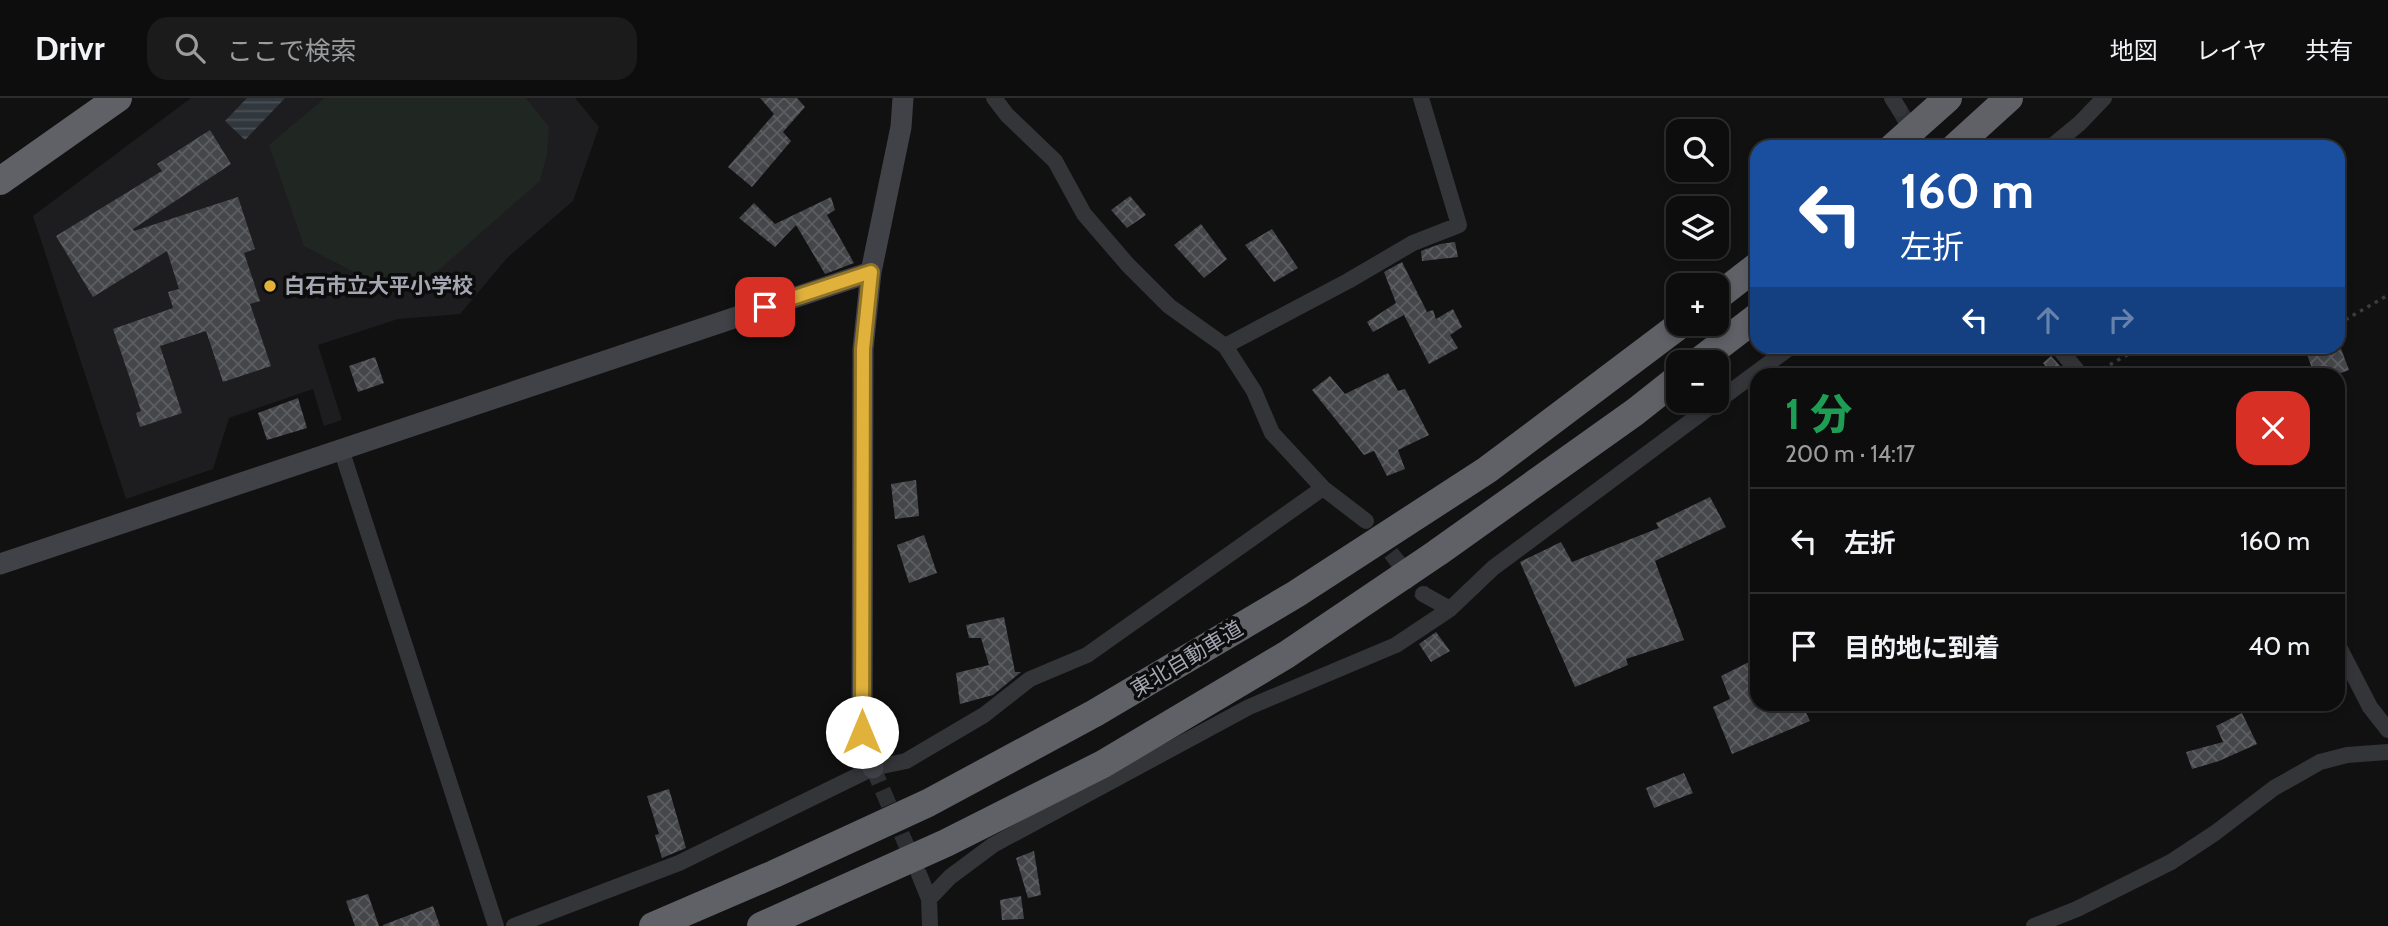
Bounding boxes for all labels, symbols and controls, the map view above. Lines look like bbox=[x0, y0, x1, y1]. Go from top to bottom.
search box bbox=[147, 17, 637, 80]
text: Drivr bbox=[35, 28, 105, 68]
icon: search bbox=[171, 29, 209, 67]
text: ここで検索 bbox=[227, 35, 357, 67]
text: 地図 bbox=[2110, 36, 2158, 65]
text: レイヤ bbox=[2196, 36, 2267, 65]
text: 共有 bbox=[2305, 36, 2353, 65]
map controls bbox=[1666, 119, 1729, 413]
button: search bbox=[1666, 119, 1729, 182]
text: 160 m bbox=[1900, 161, 2034, 220]
icon: left bbox=[1785, 168, 1876, 259]
button: layers bbox=[1666, 196, 1729, 259]
text: 左折 bbox=[1900, 227, 1964, 266]
place label: 白石市立大平小学校 bbox=[284, 273, 473, 298]
button: + bbox=[1666, 273, 1729, 336]
pin bbox=[735, 277, 795, 337]
marker: 白石市立大平小学校 bbox=[262, 278, 278, 294]
icon: arrive bbox=[746, 288, 784, 326]
icon: left bbox=[1956, 301, 1994, 339]
icon: ahead bbox=[2029, 301, 2067, 339]
icon: right bbox=[2102, 301, 2140, 339]
button: − bbox=[1666, 350, 1729, 413]
text: 1 分 bbox=[1785, 388, 1852, 440]
button: close bbox=[2236, 391, 2310, 465]
text: 200 m · 14:17 bbox=[1785, 440, 1915, 468]
icon: left bbox=[1785, 522, 1823, 560]
text: 160 m bbox=[2240, 525, 2310, 557]
text: 左折 bbox=[1844, 527, 1896, 559]
street label: 東北自動車道 bbox=[1126, 615, 1247, 702]
icon: arrive bbox=[1785, 627, 1823, 665]
text: 40 m bbox=[2248, 630, 2310, 662]
text: 目的地に到着 bbox=[1844, 632, 2000, 664]
position arrow bbox=[825, 695, 899, 769]

